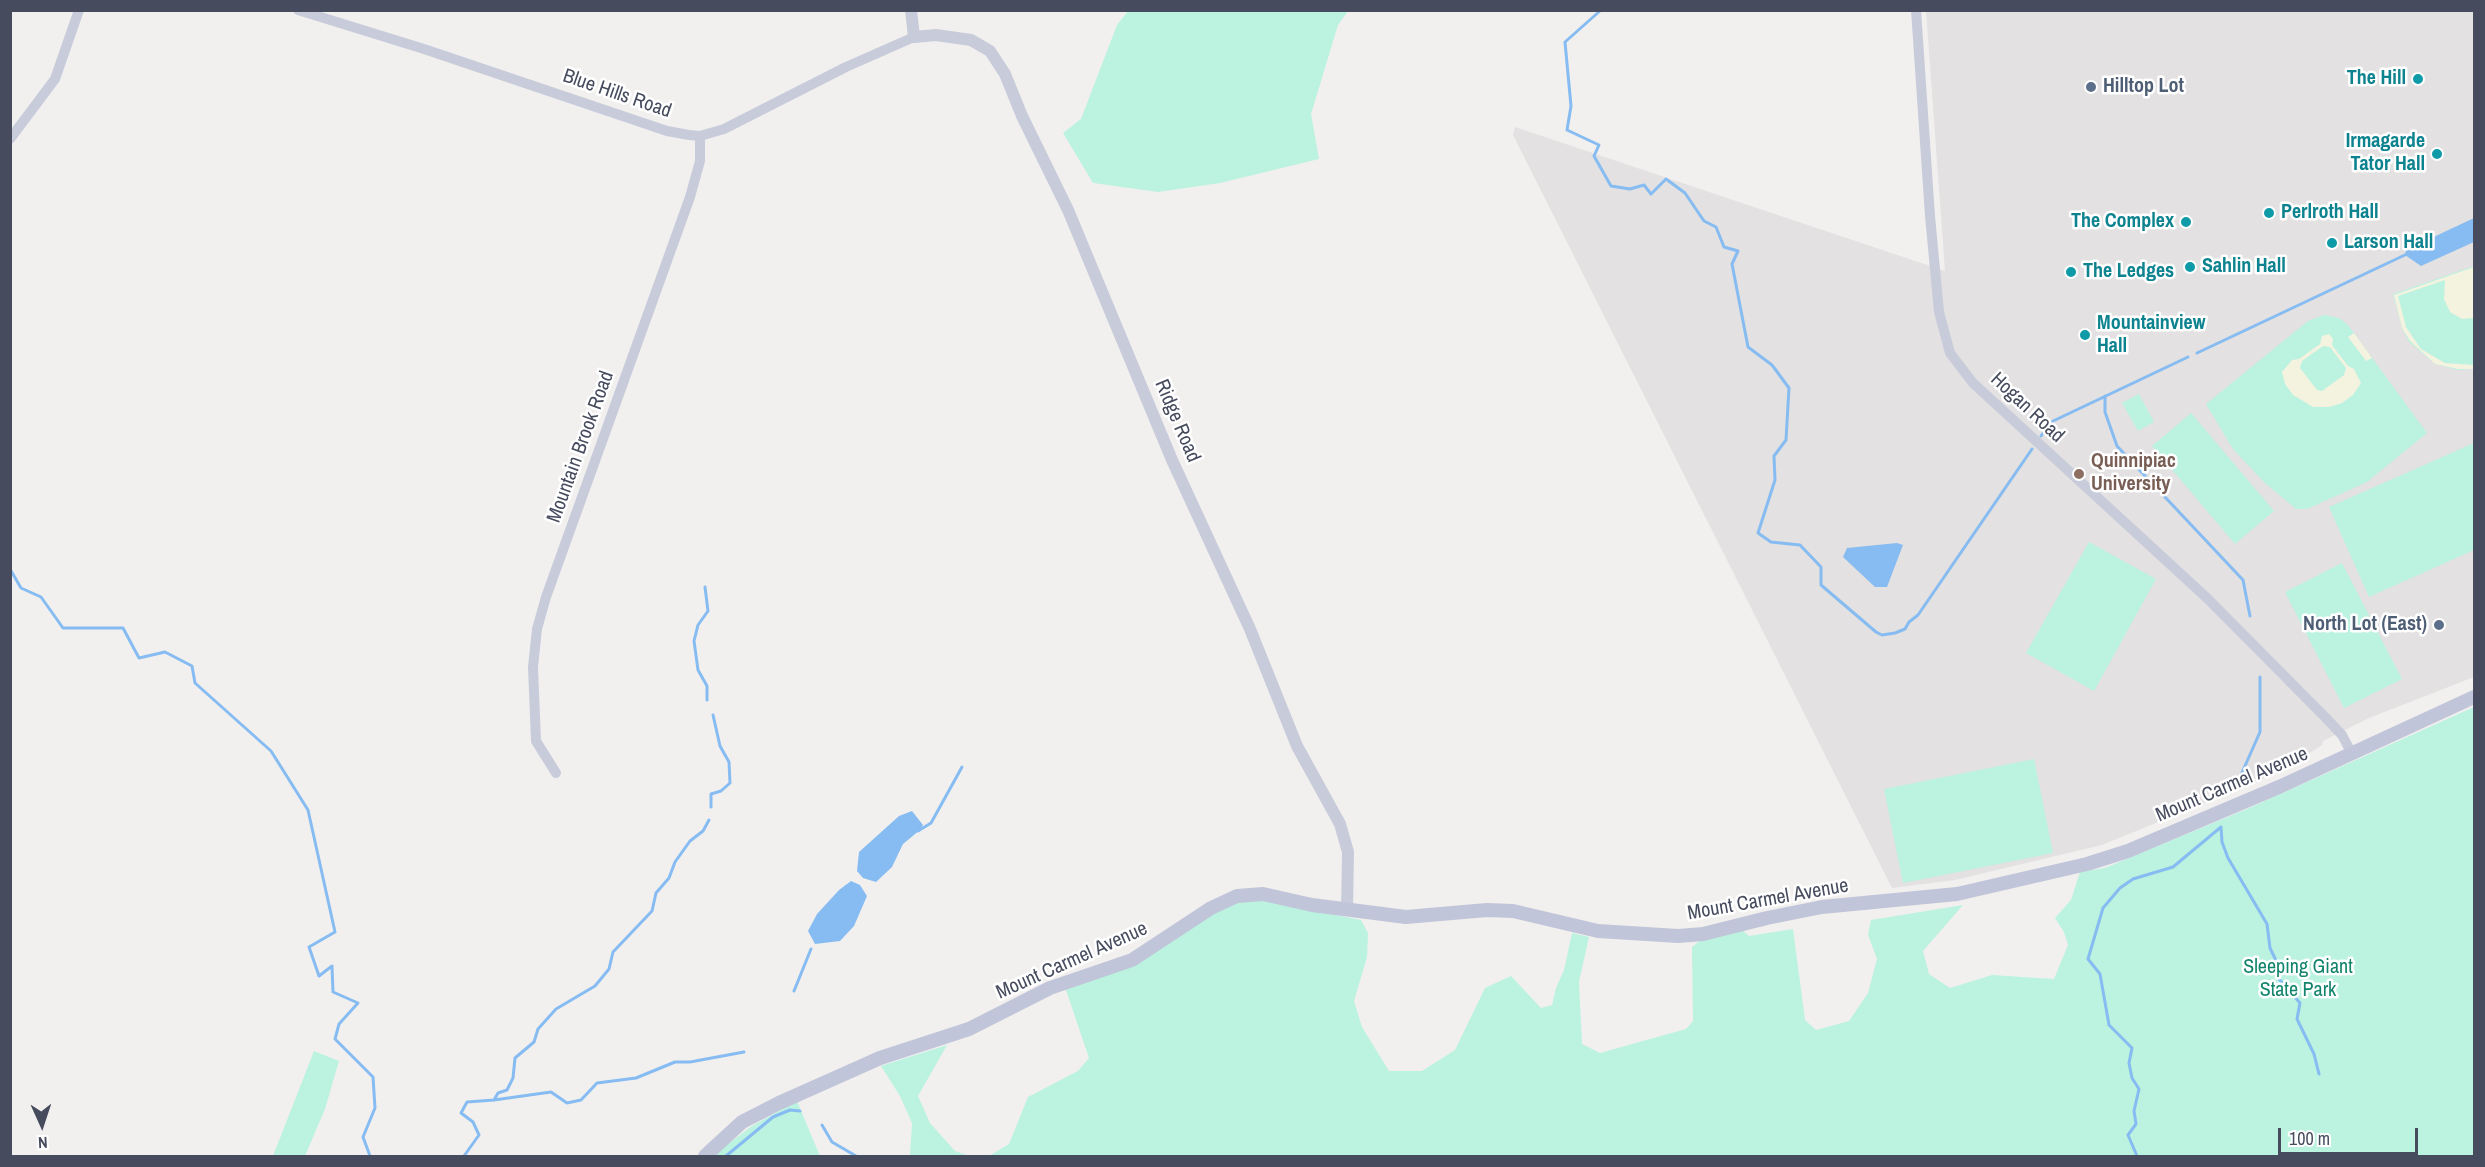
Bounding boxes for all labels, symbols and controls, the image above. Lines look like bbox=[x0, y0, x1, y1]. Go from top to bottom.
street label: Blue Hills Road bbox=[560, 64, 674, 124]
place label: The Hill bbox=[2347, 67, 2406, 91]
marker: The Hill bbox=[2411, 72, 2425, 86]
place label: Hilltop Lot bbox=[2103, 75, 2184, 99]
marker: Hilltop Lot bbox=[2084, 80, 2098, 94]
place label: Irmagarde Tator Hall bbox=[2346, 130, 2425, 177]
marker: Irmagarde Tator Hall bbox=[2430, 147, 2444, 161]
place label: Perlroth Hall bbox=[2281, 201, 2379, 225]
marker: Perlroth Hall bbox=[2262, 206, 2276, 220]
place label: The Complex bbox=[2071, 210, 2174, 234]
marker: The Complex bbox=[2179, 215, 2193, 229]
place label: Larson Hall bbox=[2344, 231, 2433, 255]
marker: Larson Hall bbox=[2325, 236, 2339, 250]
place label: Sahlin Hall bbox=[2202, 255, 2286, 279]
place label: The Ledges bbox=[2083, 260, 2174, 284]
marker: Sahlin Hall bbox=[2183, 260, 2197, 274]
marker: The Ledges bbox=[2064, 265, 2078, 279]
place label: Mountainview Hall bbox=[2097, 312, 2205, 359]
marker: Mountainview Hall bbox=[2078, 328, 2092, 342]
street label: Mountain Brook Road bbox=[542, 368, 620, 526]
street label: Hogan Road bbox=[1985, 368, 2069, 448]
street label: Ridge Road bbox=[1149, 376, 1205, 466]
place label: Quinnipiac University bbox=[2091, 450, 2176, 497]
marker: Quinnipiac University bbox=[2072, 467, 2086, 481]
place label: North Lot (East) bbox=[2303, 613, 2427, 637]
marker: North Lot (East) bbox=[2432, 618, 2446, 632]
street label: Mount Carmel Avenue bbox=[2152, 742, 2312, 828]
street label: Mount Carmel Avenue bbox=[1686, 874, 1850, 926]
street label: Mount Carmel Avenue bbox=[993, 917, 1151, 1005]
park label: Sleeping Giant State Park bbox=[2243, 956, 2353, 1003]
north arrow bbox=[12, 1095, 72, 1155]
scale bar bbox=[2281, 1116, 2420, 1154]
text: 100 m bbox=[2289, 1126, 2330, 1151]
text: N bbox=[38, 1132, 48, 1154]

